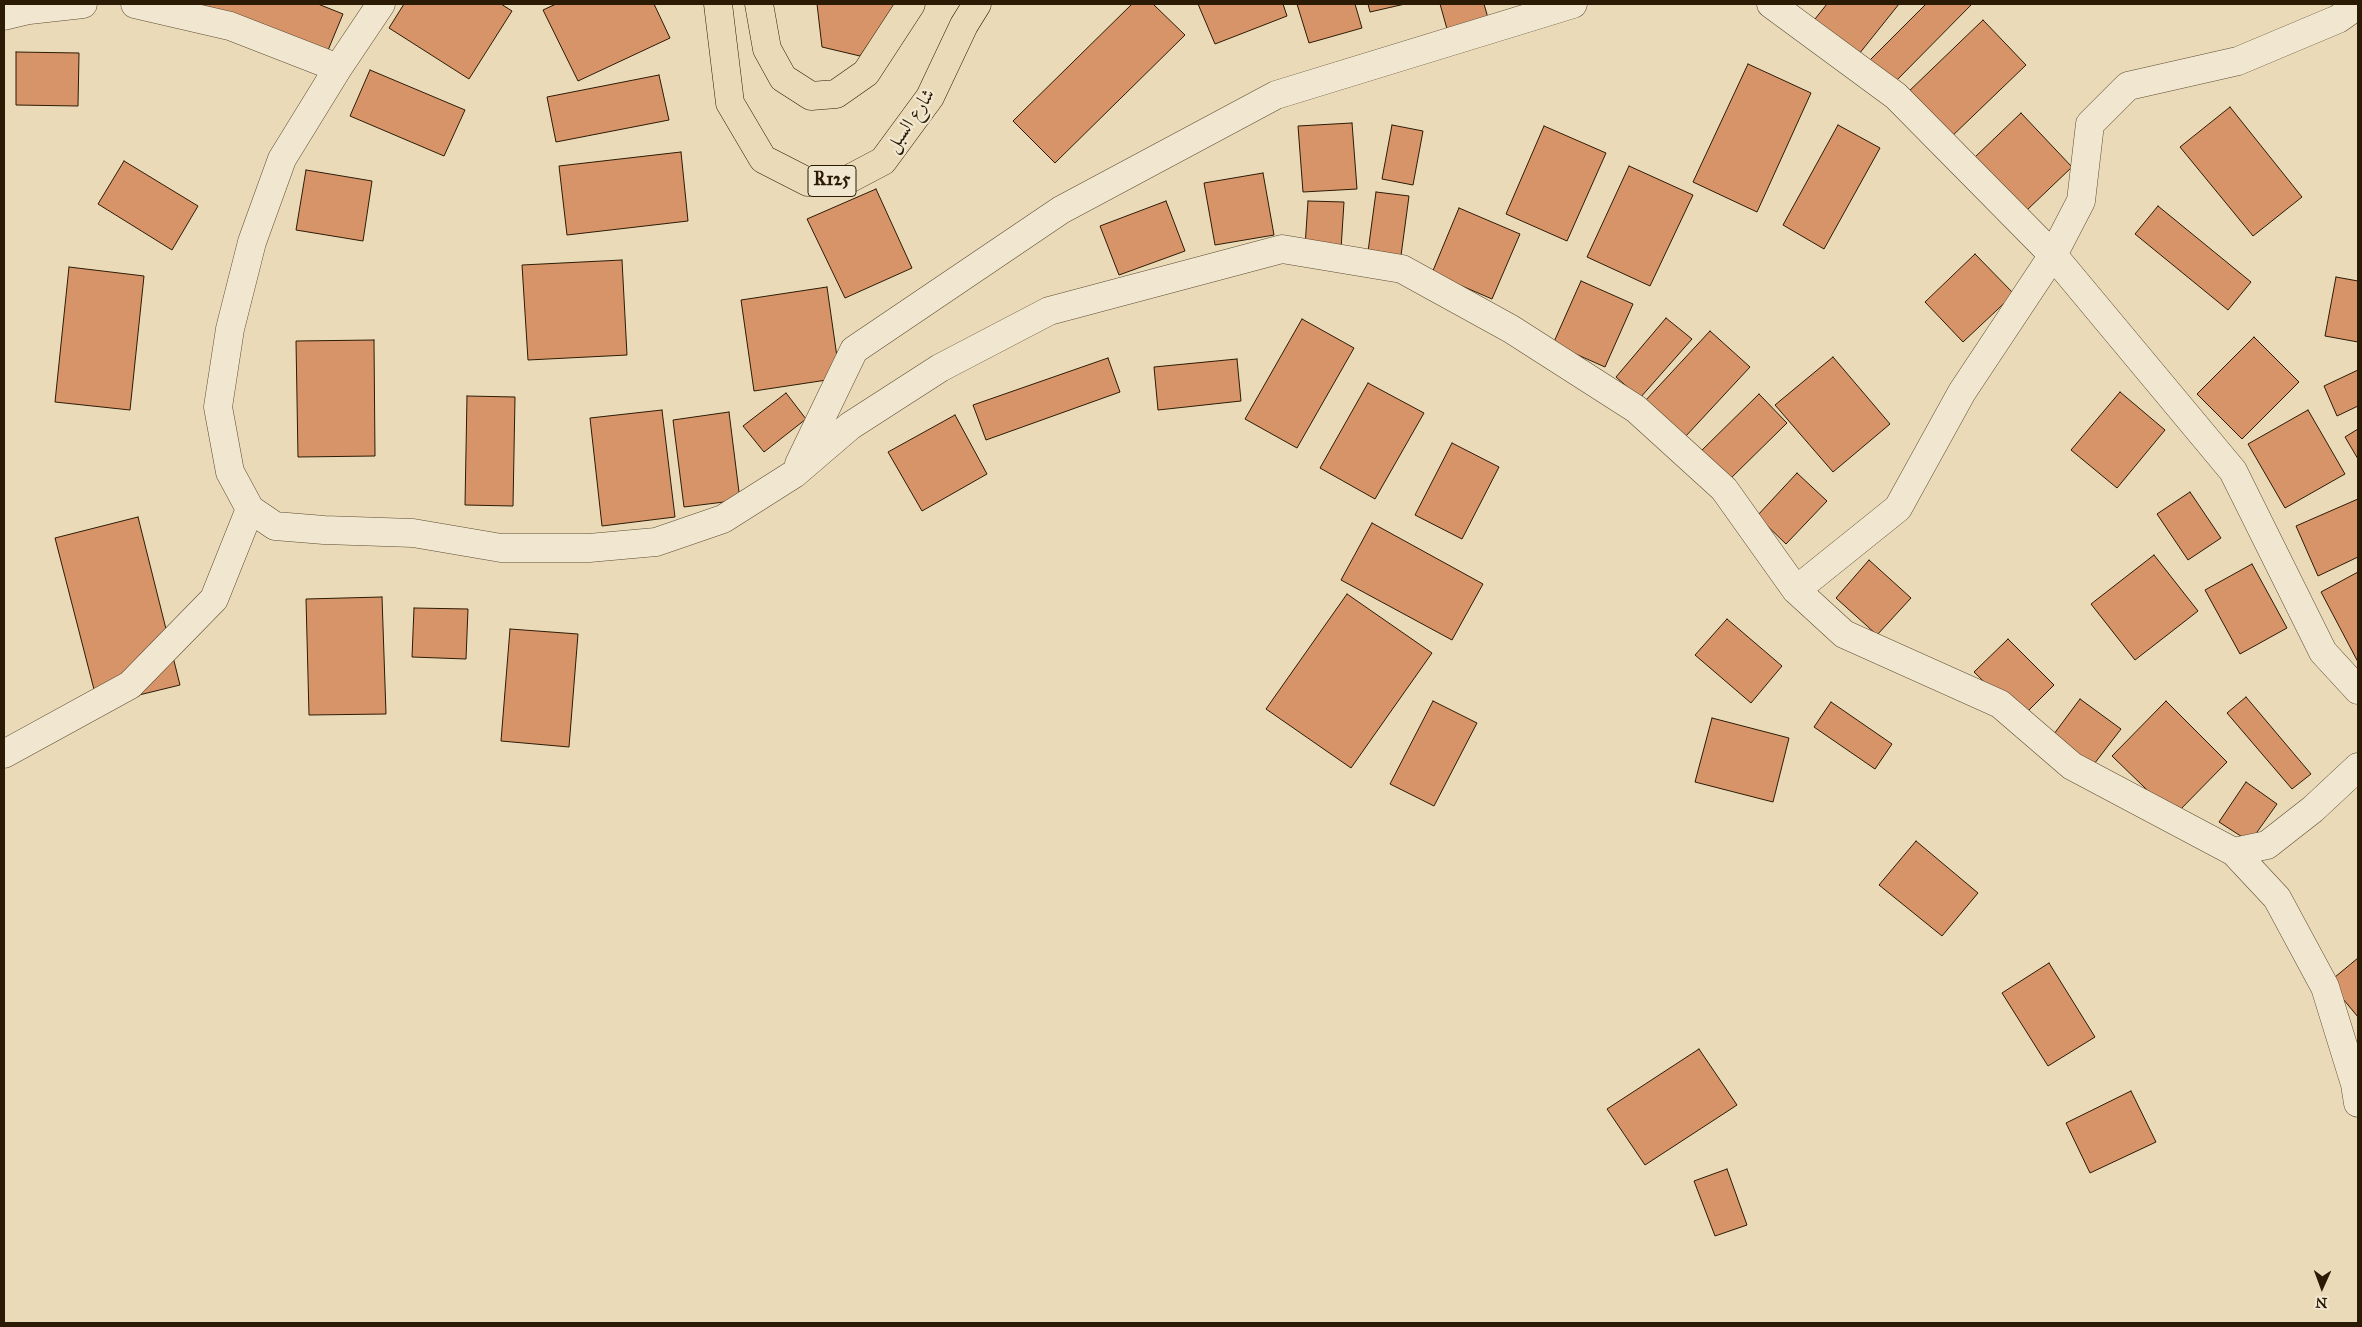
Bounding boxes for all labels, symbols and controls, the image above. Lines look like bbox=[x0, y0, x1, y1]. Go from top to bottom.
street label: شارع السبل bbox=[881, 85, 941, 157]
road number: R125 bbox=[808, 166, 856, 197]
north arrow bbox=[2297, 1262, 2347, 1312]
text: N bbox=[2315, 1294, 2328, 1311]

